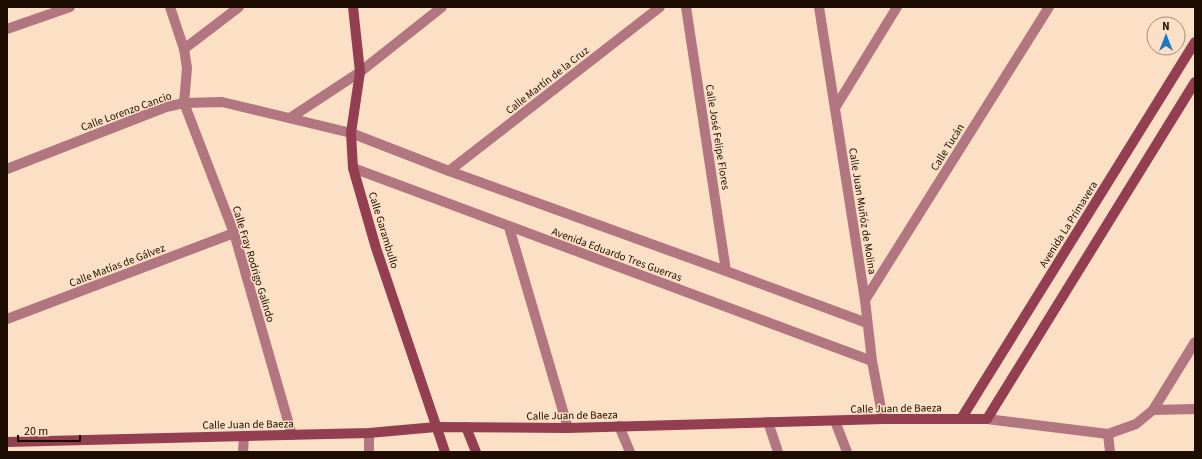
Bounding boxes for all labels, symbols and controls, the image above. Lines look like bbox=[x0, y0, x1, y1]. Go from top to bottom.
north arrow bbox=[1146, 16, 1186, 56]
text: N bbox=[1162, 19, 1170, 34]
street label: Calle Martín de la Cruz bbox=[502, 43, 592, 118]
street label: Calle José Felipe Flores bbox=[702, 83, 733, 191]
street label: Calle Lorenzo Cancio bbox=[79, 88, 174, 135]
street label: Calle Tucán bbox=[927, 121, 968, 174]
street label: Calle Juan Muñóz de Molina bbox=[845, 147, 880, 275]
street label: Avenida La Primavera bbox=[1036, 178, 1101, 270]
street label: Calle Garambullo bbox=[365, 190, 402, 270]
street label: Calle Fray Rodrigo Galindo bbox=[229, 204, 278, 324]
street label: Avenida Eduardo Tres Guerras bbox=[550, 224, 684, 285]
street label: Calle Matías de Gálvez bbox=[67, 240, 167, 291]
street label: Calle Juan de Baeza bbox=[850, 400, 942, 417]
street label: Calle Juan de Baeza bbox=[526, 407, 618, 424]
street label: Calle Juan de Baeza bbox=[202, 416, 294, 433]
scale bar bbox=[18, 417, 80, 443]
text: 20 m bbox=[24, 423, 48, 440]

